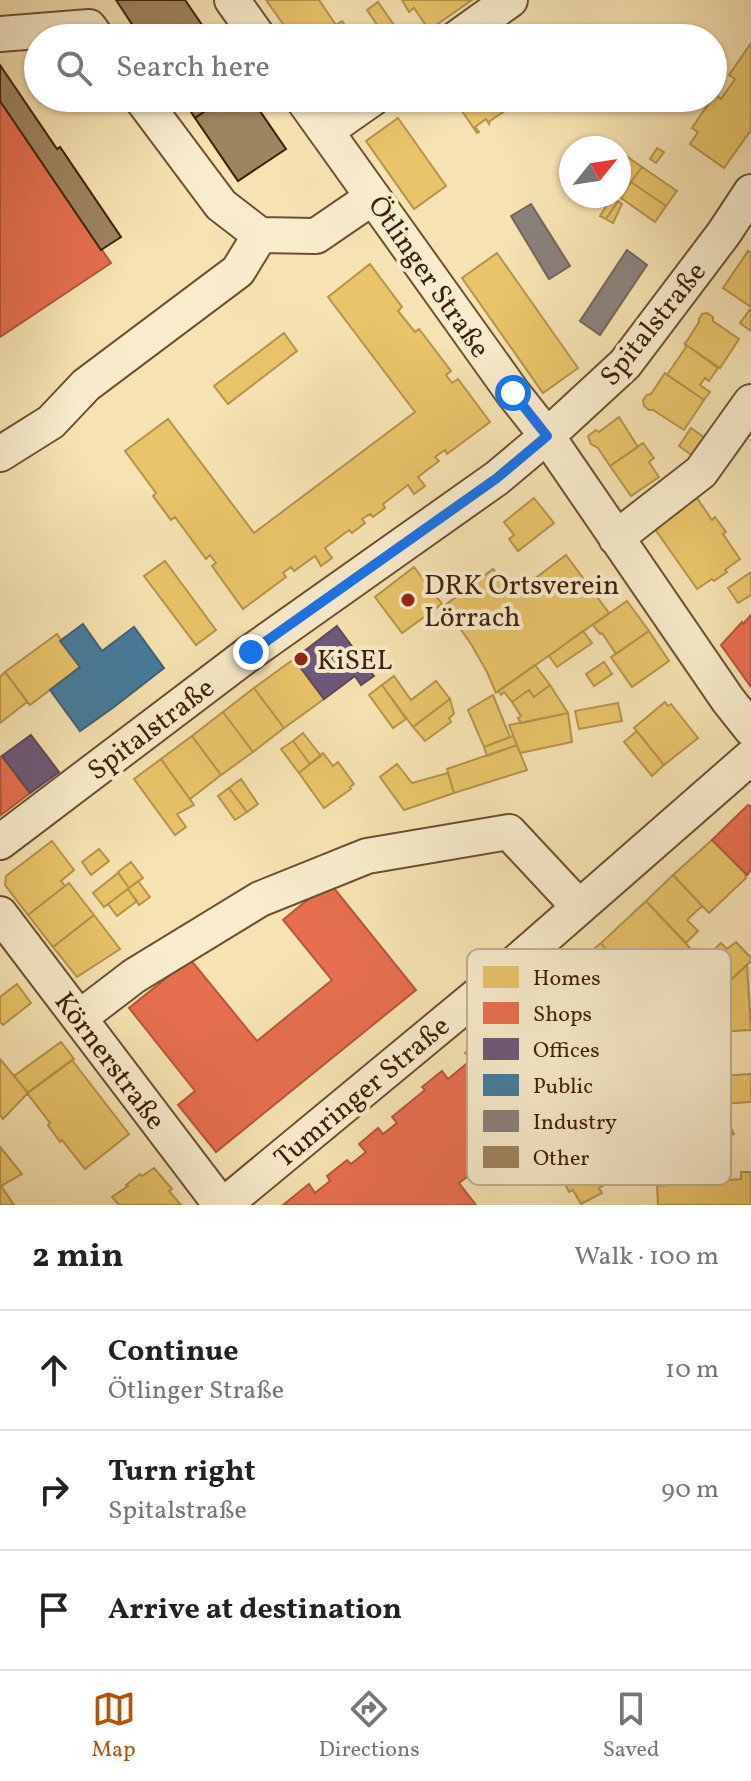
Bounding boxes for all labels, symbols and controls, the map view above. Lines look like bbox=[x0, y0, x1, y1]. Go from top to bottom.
search box bbox=[24, 24, 727, 112]
icon: search bbox=[52, 46, 96, 90]
text: Search here bbox=[116, 47, 270, 89]
north arrow bbox=[559, 136, 631, 208]
street label: Ötlinger Straße bbox=[358, 189, 498, 366]
street label: Spitalstraße bbox=[592, 254, 716, 395]
route start bbox=[495, 375, 531, 411]
place label: DRK Ortsverein Lörrach bbox=[424, 567, 620, 638]
marker: DRK Ortsverein Lörrach bbox=[399, 591, 417, 609]
route end bbox=[233, 634, 269, 670]
place label: KiSEL bbox=[317, 642, 393, 681]
marker: KiSEL bbox=[292, 650, 310, 668]
street label: Spitalstraße bbox=[80, 669, 223, 791]
legend bbox=[467, 949, 731, 1185]
text: Homes bbox=[533, 964, 601, 995]
street label: Körnerstraße bbox=[44, 984, 174, 1139]
text: Shops bbox=[533, 1000, 592, 1031]
street label: Tumringer Straße bbox=[266, 1008, 459, 1178]
text: Offices bbox=[533, 1036, 600, 1067]
text: Public bbox=[533, 1072, 593, 1103]
text: Industry bbox=[533, 1108, 617, 1139]
text: Other bbox=[533, 1144, 590, 1175]
text: 2 min bbox=[32, 1234, 124, 1281]
text: Walk · 100 m bbox=[574, 1239, 719, 1275]
text: Continue bbox=[108, 1331, 239, 1373]
icon: ahead bbox=[32, 1348, 76, 1392]
text: 10 m bbox=[665, 1352, 719, 1388]
text: Ötlinger Straße bbox=[108, 1373, 284, 1409]
text: Turn right bbox=[108, 1451, 256, 1493]
icon: right bbox=[32, 1468, 76, 1512]
text: 90 m bbox=[661, 1472, 719, 1508]
text: Spitalstraße bbox=[108, 1493, 247, 1529]
icon: arrive bbox=[32, 1588, 76, 1632]
text: Arrive at destination bbox=[108, 1589, 402, 1631]
tab: Map bbox=[92, 1687, 136, 1766]
tab: Directions bbox=[319, 1687, 420, 1766]
tab: Saved bbox=[603, 1687, 659, 1766]

